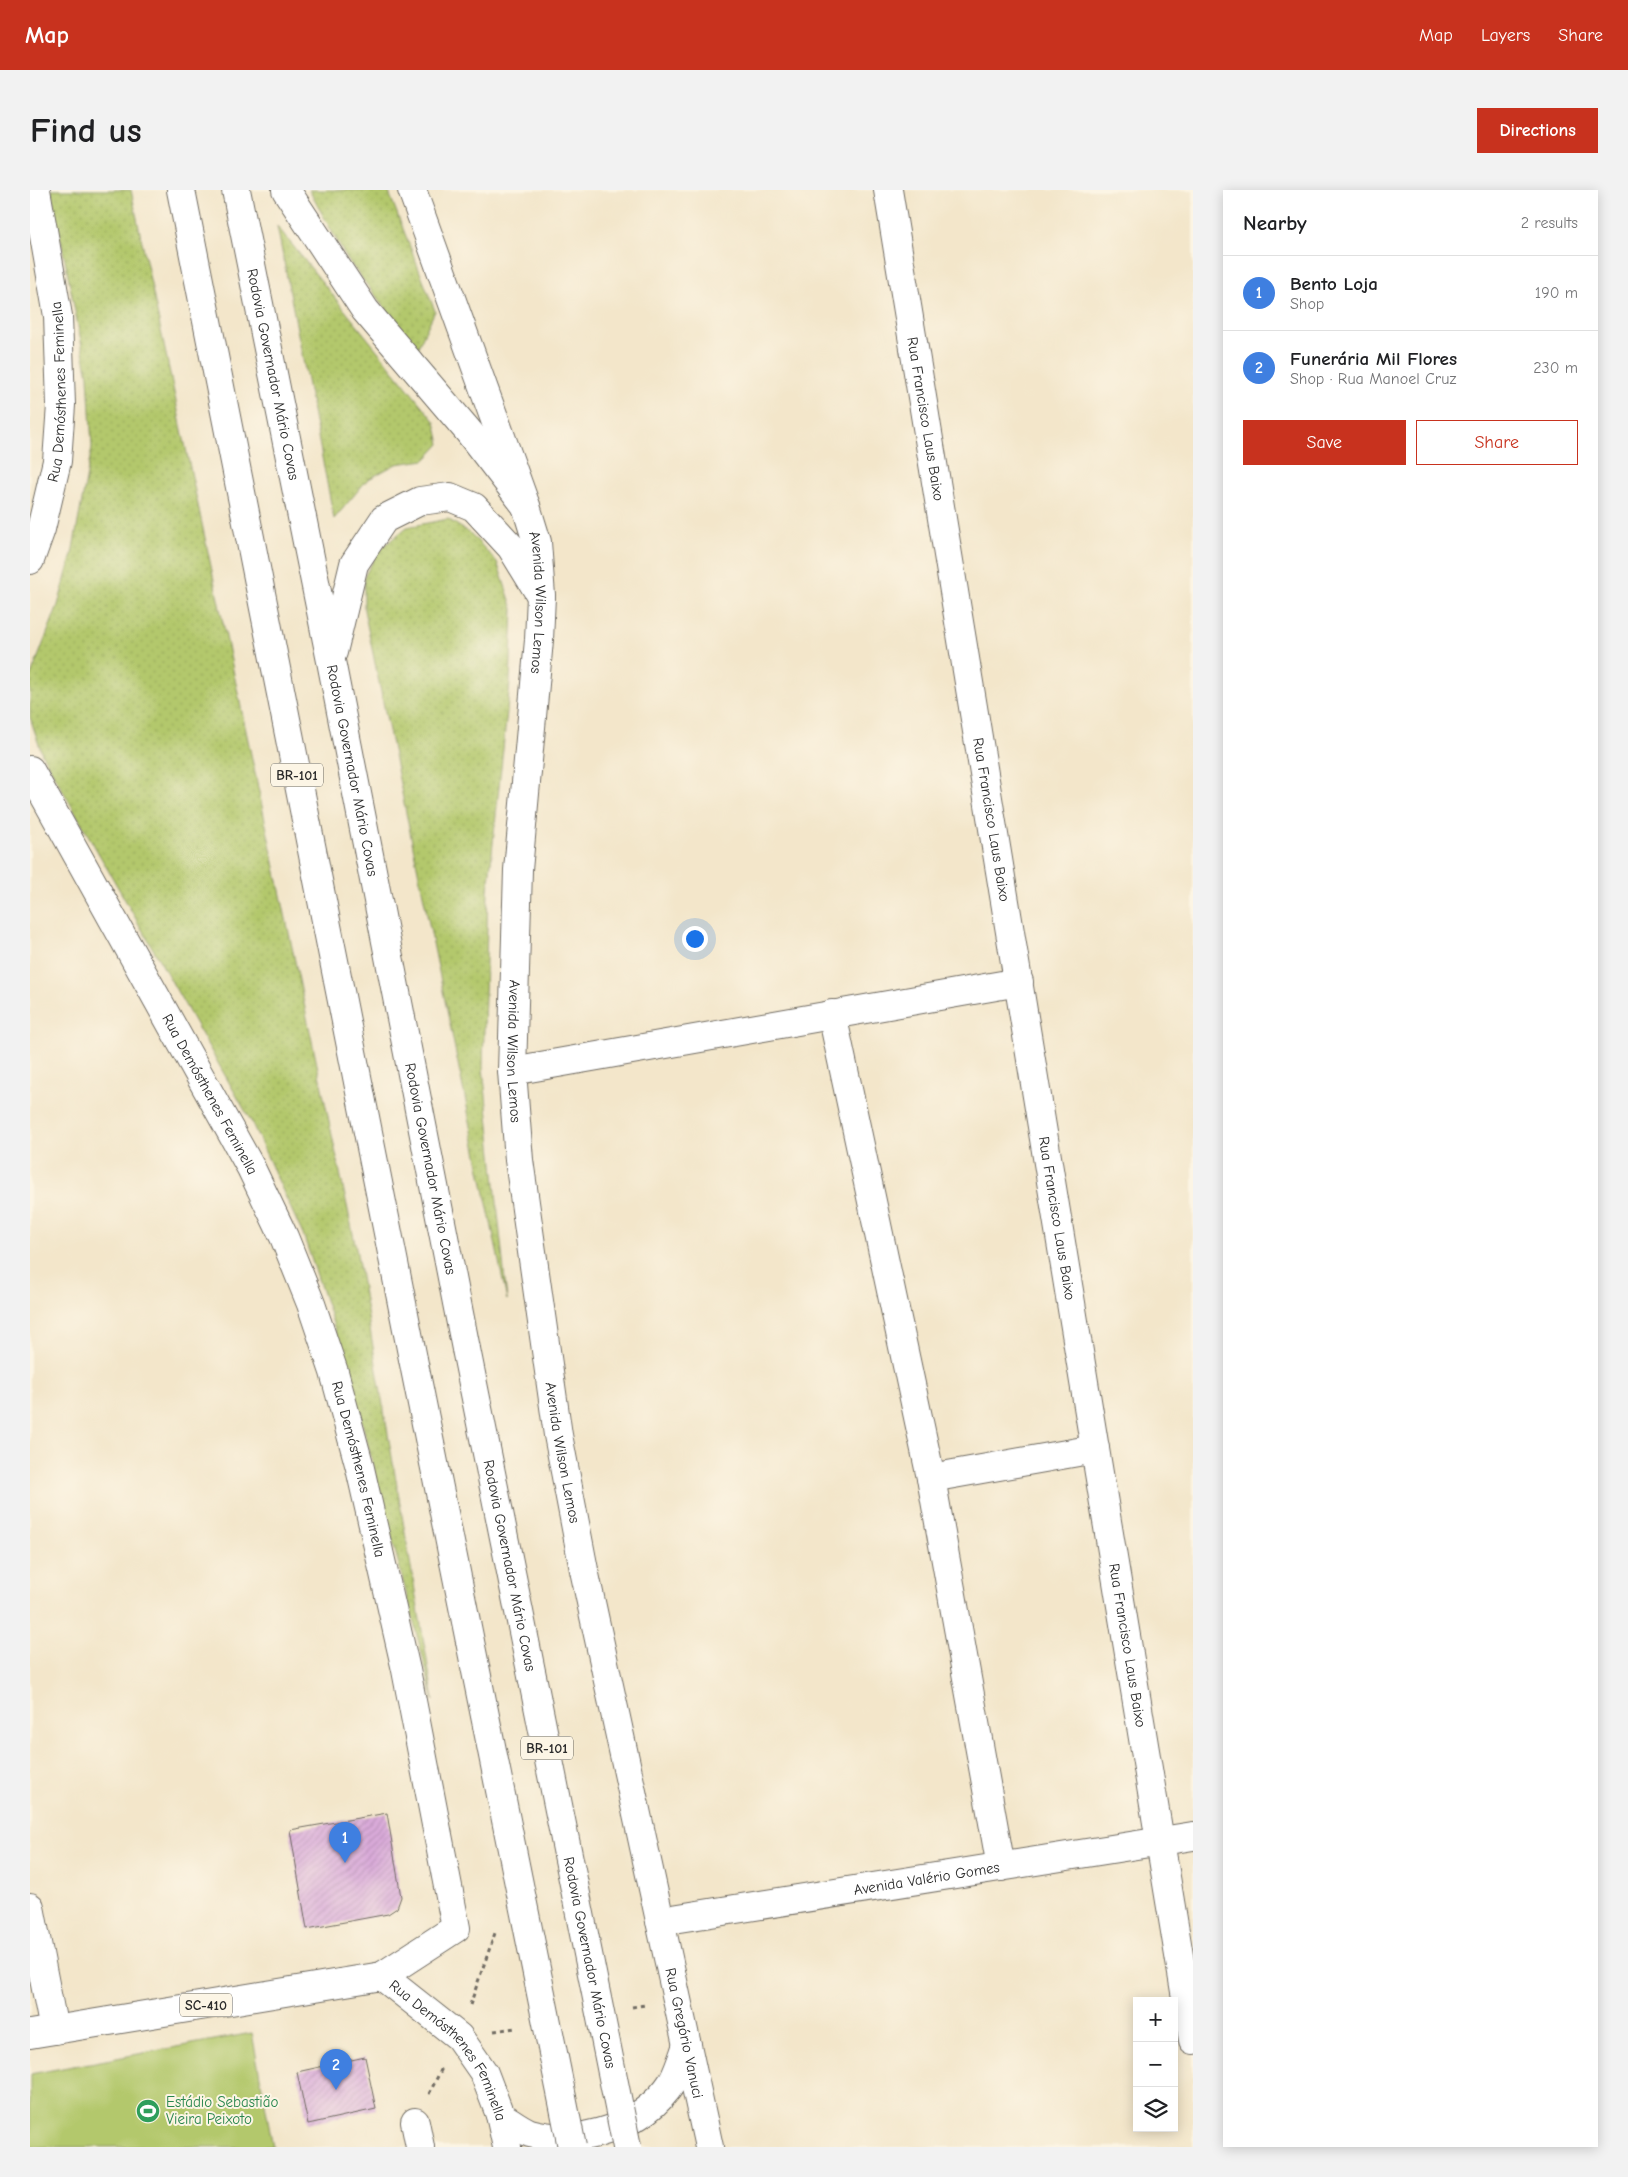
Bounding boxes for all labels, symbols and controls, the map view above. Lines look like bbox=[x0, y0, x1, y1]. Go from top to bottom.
text: Map bbox=[25, 21, 69, 49]
text: Map bbox=[1419, 25, 1453, 46]
text: Layers bbox=[1481, 25, 1530, 46]
text: Share bbox=[1558, 25, 1603, 46]
button: Directions bbox=[1477, 108, 1598, 153]
text: Find us bbox=[30, 110, 142, 151]
text: Nearby bbox=[1243, 211, 1307, 235]
text: 2 results bbox=[1521, 214, 1578, 232]
street label: Rodovia Governador Mário Covas bbox=[243, 267, 303, 482]
text: Bento Loja bbox=[1290, 273, 1378, 295]
text: 1 bbox=[1256, 284, 1262, 302]
text: 190 m bbox=[1535, 284, 1578, 302]
text: Shop bbox=[1290, 295, 1324, 313]
street label: Rua Demósthenes Feminella bbox=[43, 300, 70, 484]
street label: Rua Francisco Laus Baixo bbox=[903, 336, 948, 502]
text: Funerária Mil Flores bbox=[1290, 348, 1457, 370]
text: 2 bbox=[1255, 359, 1263, 377]
text: 230 m bbox=[1533, 359, 1578, 377]
text: Shop · Rua Manoel Cruz bbox=[1290, 370, 1456, 388]
button: Save bbox=[1243, 420, 1406, 465]
button: Share bbox=[1416, 420, 1578, 465]
street label: Avenida Wilson Lemos bbox=[525, 529, 550, 674]
street label: Rodovia Governador Mário Covas bbox=[323, 663, 382, 878]
street label: Rua Francisco Laus Baixo bbox=[969, 736, 1014, 903]
road number: BR-101 bbox=[271, 764, 323, 786]
your location bbox=[682, 926, 708, 952]
street label: Avenida Wilson Lemos bbox=[503, 979, 525, 1123]
street label: Rua Demósthenes Feminella bbox=[158, 1011, 262, 1178]
street label: Rodovia Governador Mário Covas bbox=[401, 1061, 460, 1276]
street label: Rua Francisco Laus Baixo bbox=[1035, 1135, 1079, 1302]
street label: Rua Demósthenes Feminella bbox=[328, 1379, 389, 1559]
street label: Avenida Wilson Lemos bbox=[542, 1381, 584, 1525]
street label: Rodovia Governador Mário Covas bbox=[480, 1458, 540, 1673]
street label: Rua Francisco Laus Baixo bbox=[1105, 1562, 1150, 1729]
road number: BR-101 bbox=[521, 1736, 573, 1760]
pin: 1 bbox=[329, 1822, 361, 1863]
street label: Rodovia Governador Mário Covas bbox=[560, 1855, 620, 2070]
street label: Avenida Valério Gomes bbox=[852, 1858, 1001, 1899]
street label: Rua Gregório Vanuci bbox=[661, 1966, 707, 2100]
street label: Rua Demósthenes Feminella bbox=[385, 1976, 510, 2122]
road number: SC-410 bbox=[180, 1994, 232, 2016]
map controls bbox=[1133, 1997, 1178, 2132]
button: + bbox=[1133, 1997, 1178, 2042]
button: − bbox=[1133, 2042, 1178, 2087]
pin: 2 bbox=[320, 2049, 352, 2090]
button: layers bbox=[1133, 2087, 1178, 2132]
place label: Estádio Sebastião Vieira Peixoto bbox=[166, 2093, 278, 2128]
sports icon: Estádio Sebastião Vieira Peixoto bbox=[135, 2098, 161, 2124]

